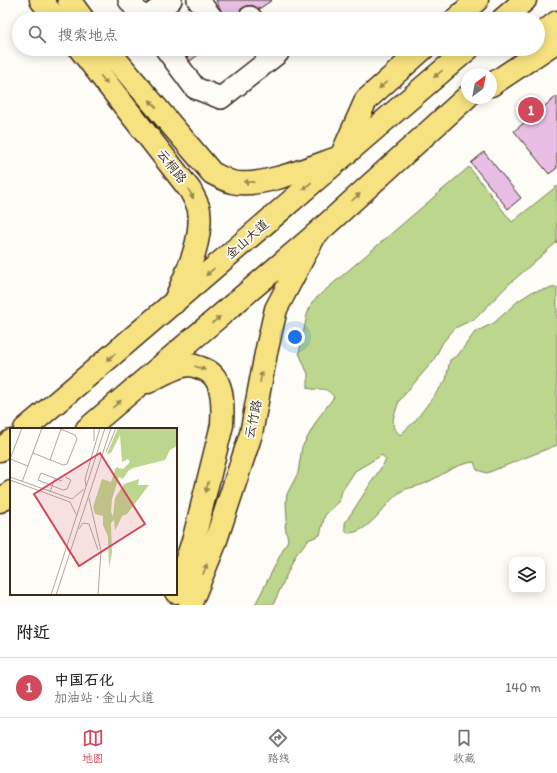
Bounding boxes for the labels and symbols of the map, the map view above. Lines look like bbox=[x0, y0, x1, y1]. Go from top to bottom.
north arrow bbox=[461, 68, 497, 104]
one-way arrow bbox=[433, 70, 443, 79]
one-way arrow bbox=[100, 74, 108, 85]
one-way arrow bbox=[378, 80, 388, 89]
pin: 1 bbox=[518, 95, 544, 125]
one-way arrow bbox=[149, 98, 158, 109]
street label: 云桐路 bbox=[154, 146, 190, 186]
one-way arrow bbox=[242, 179, 255, 185]
one-way arrow bbox=[302, 182, 313, 191]
one-way arrow bbox=[188, 188, 195, 200]
one-way arrow bbox=[351, 193, 361, 202]
street label: 金山大道 bbox=[222, 216, 272, 262]
one-way arrow bbox=[205, 267, 214, 276]
one-way arrow bbox=[210, 315, 221, 324]
your location bbox=[285, 327, 305, 347]
one-way arrow bbox=[106, 352, 117, 361]
one-way arrow bbox=[194, 366, 206, 372]
one-way arrow bbox=[259, 371, 265, 383]
street label: 云竹路 bbox=[242, 398, 264, 440]
one-way arrow bbox=[111, 400, 122, 409]
inset map bbox=[10, 428, 177, 595]
one-way arrow bbox=[203, 480, 209, 493]
one-way arrow bbox=[202, 562, 208, 574]

